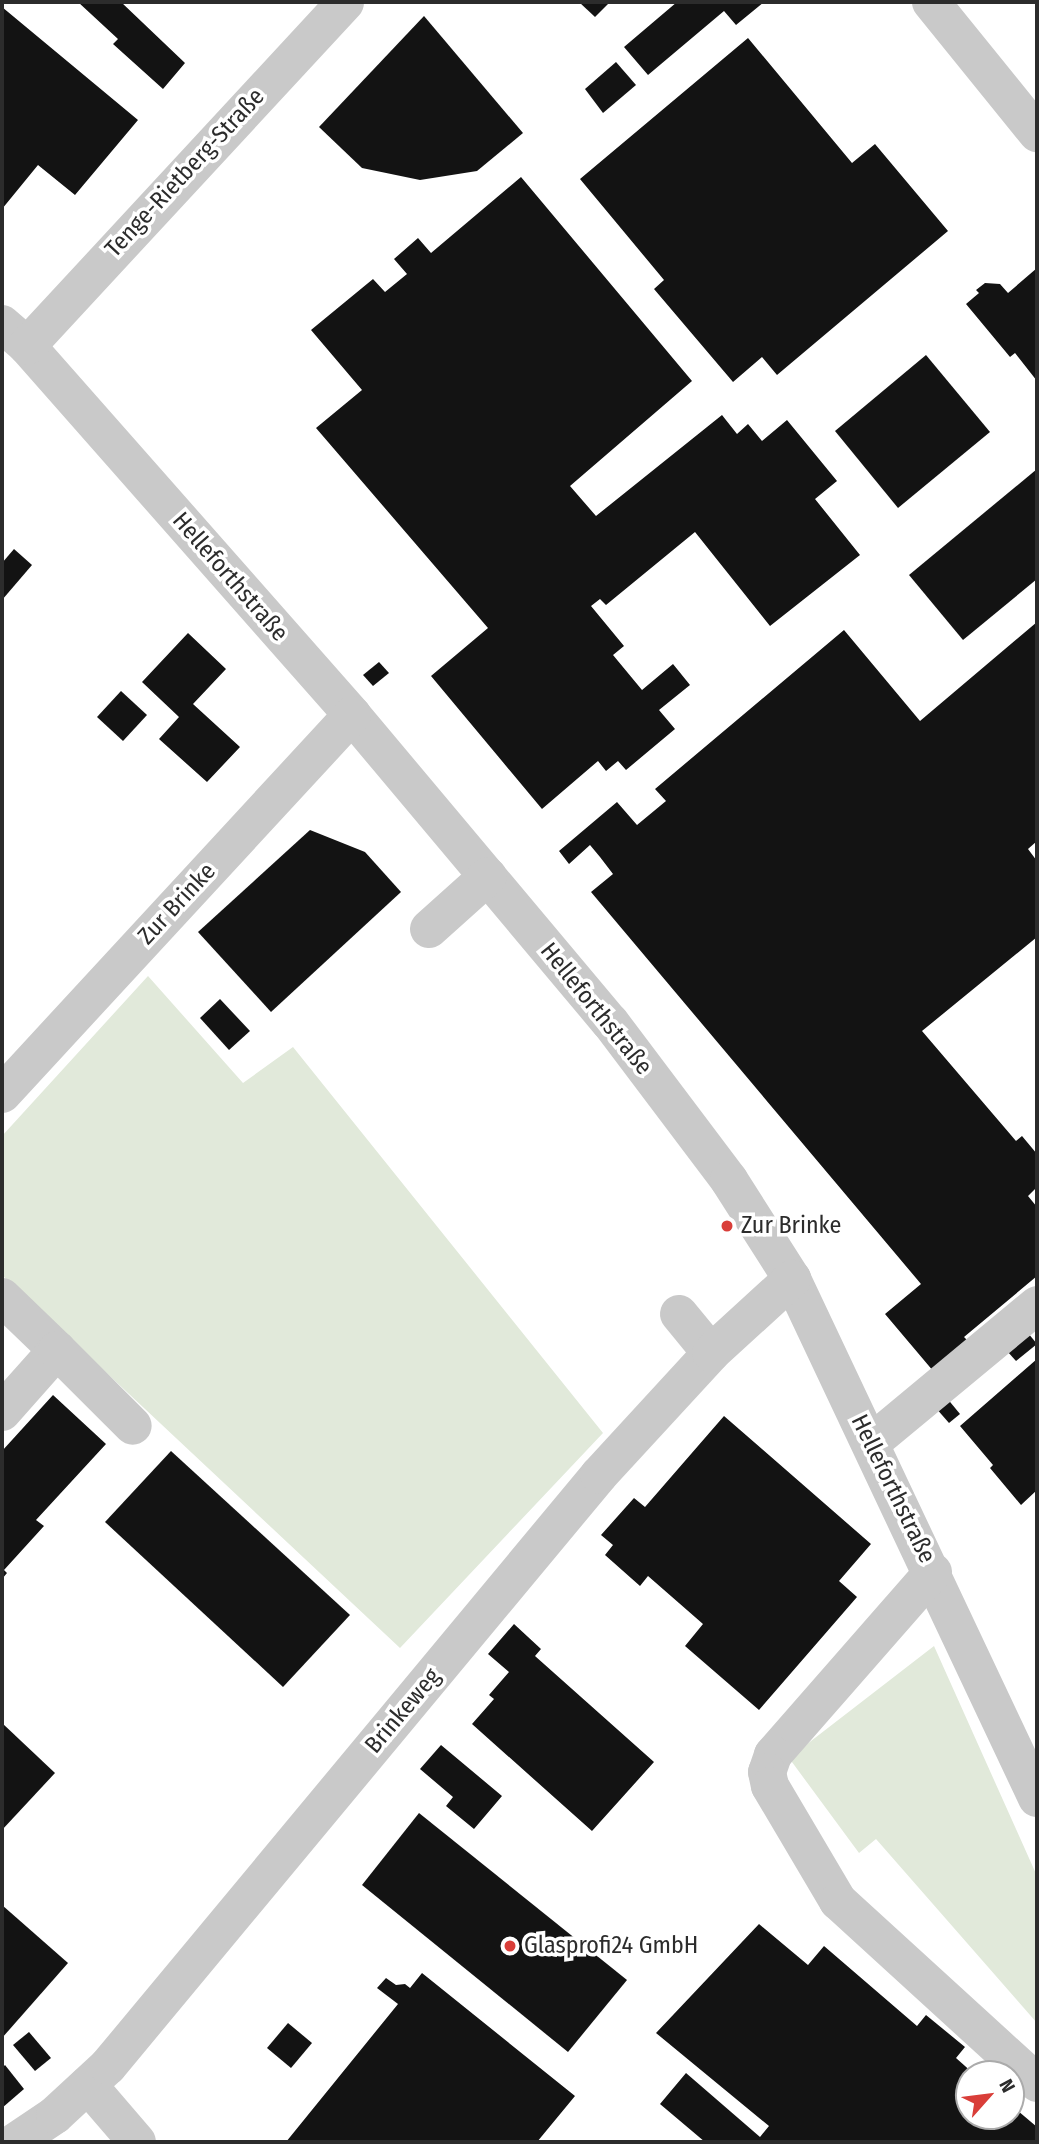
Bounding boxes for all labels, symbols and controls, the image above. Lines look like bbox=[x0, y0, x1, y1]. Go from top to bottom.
street label: Tenge-Rietberg-Straße bbox=[99, 83, 271, 263]
street label: Helleforthstraße bbox=[166, 507, 294, 647]
street label: Zur Brinke bbox=[132, 857, 222, 951]
street label: Helleforthstraße bbox=[534, 937, 658, 1081]
place label: Zur Brinke bbox=[741, 1212, 841, 1240]
marker: Zur Brinke bbox=[719, 1218, 735, 1234]
street label: Helleforthstraße bbox=[845, 1410, 941, 1568]
street label: Brinkeweg bbox=[359, 1663, 447, 1759]
place label: Glasprofi24 GmbH bbox=[524, 1932, 698, 1960]
marker: Glasprofi24 GmbH bbox=[502, 1938, 518, 1954]
north arrow bbox=[955, 2060, 1025, 2130]
text: N bbox=[994, 2075, 1020, 2096]

